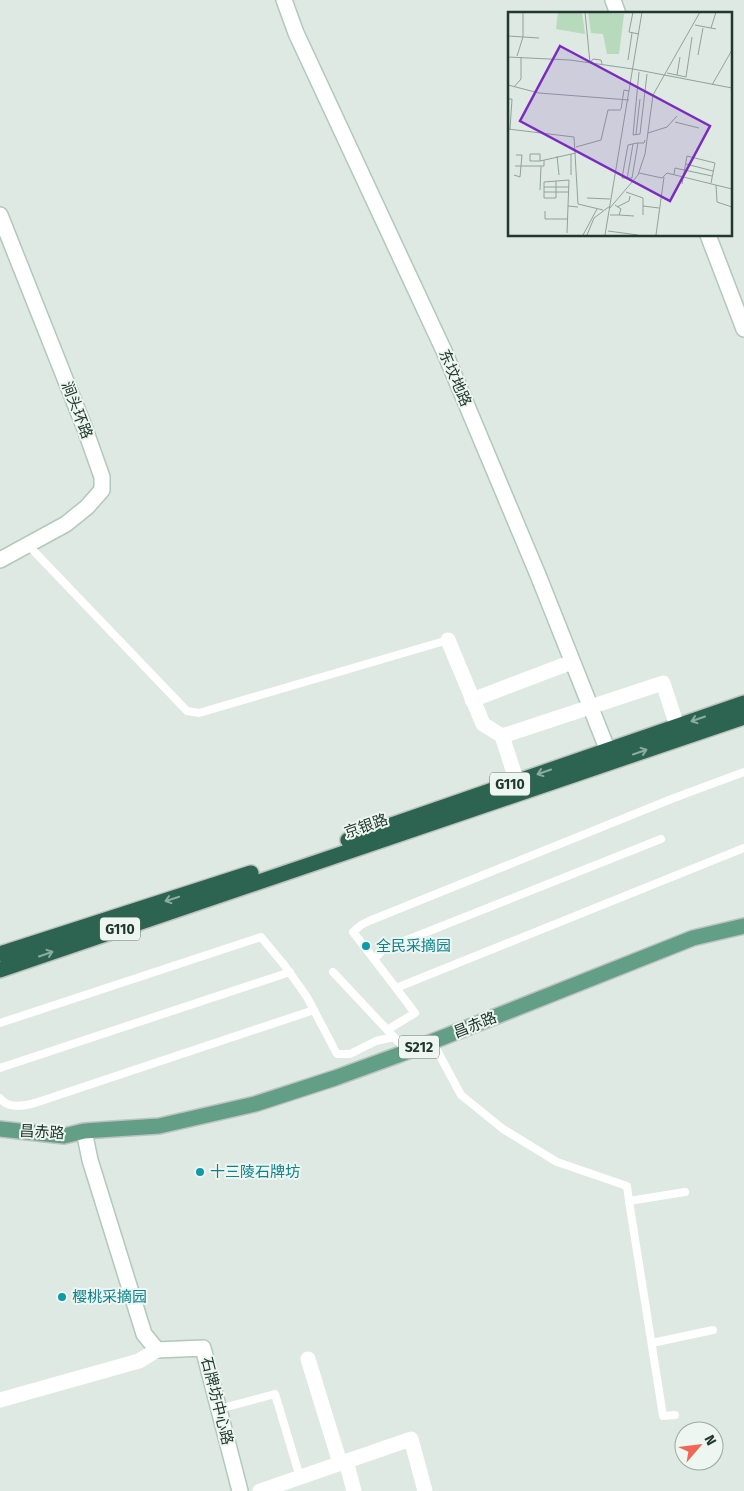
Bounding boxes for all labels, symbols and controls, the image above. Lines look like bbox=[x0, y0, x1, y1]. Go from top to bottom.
inset map bbox=[508, 12, 732, 236]
street label: 东坟地路 bbox=[435, 347, 475, 409]
street label: 涧头环路 bbox=[58, 379, 96, 441]
one-way arrow bbox=[691, 715, 706, 724]
one-way arrow bbox=[631, 747, 647, 757]
one-way arrow bbox=[537, 768, 553, 777]
road number: G110 bbox=[490, 772, 530, 796]
street label: 京银路 bbox=[342, 810, 390, 842]
one-way arrow bbox=[164, 895, 180, 904]
road number: G110 bbox=[100, 918, 140, 941]
place label: 全民采摘园 bbox=[376, 937, 451, 955]
marker: 全民采摘园 bbox=[360, 940, 372, 952]
one-way arrow bbox=[38, 949, 53, 958]
street label: 昌赤路 bbox=[451, 1008, 499, 1042]
road number: S212 bbox=[399, 1036, 439, 1058]
street label: 昌赤路 bbox=[19, 1122, 65, 1142]
place label: 十三陵石牌坊 bbox=[210, 1163, 300, 1181]
marker: 十三陵石牌坊 bbox=[194, 1166, 206, 1178]
place label: 樱桃采摘园 bbox=[72, 1288, 147, 1306]
marker: 樱桃采摘园 bbox=[56, 1291, 68, 1303]
street label: 石牌坊中心路 bbox=[197, 1355, 237, 1447]
north arrow bbox=[674, 1421, 724, 1471]
text: N bbox=[700, 1432, 720, 1448]

